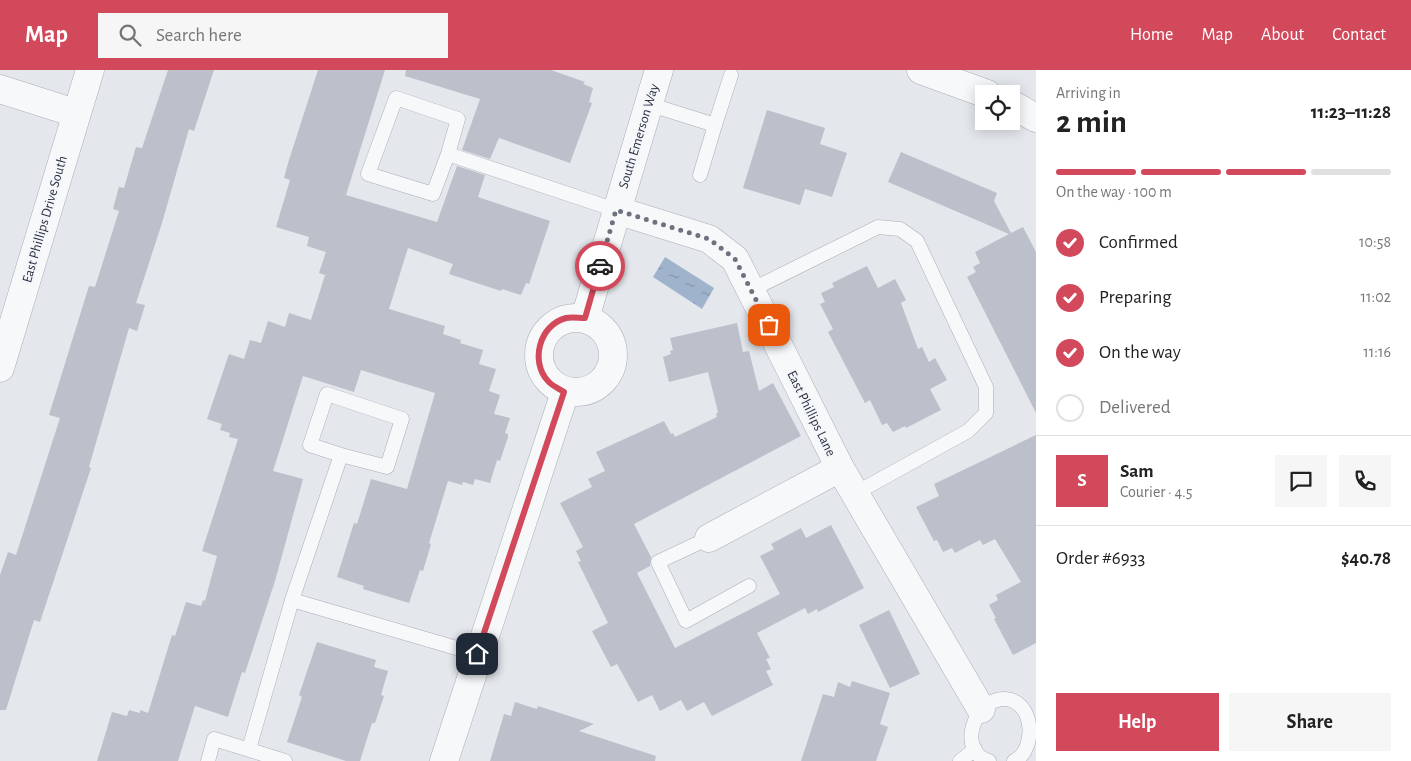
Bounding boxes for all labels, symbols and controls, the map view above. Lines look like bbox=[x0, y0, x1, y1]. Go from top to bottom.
search box bbox=[98, 13, 448, 58]
icon: search bbox=[116, 21, 144, 49]
text: Map bbox=[25, 23, 68, 47]
text: Search here bbox=[156, 26, 242, 45]
text: Home bbox=[1130, 26, 1173, 44]
text: Map bbox=[1201, 26, 1233, 44]
text: About bbox=[1261, 26, 1304, 44]
text: Contact bbox=[1332, 26, 1386, 44]
street label: South Emerson Way bbox=[616, 82, 662, 190]
map controls bbox=[975, 85, 1020, 130]
button: locate bbox=[975, 85, 1020, 130]
text: Arriving in bbox=[1056, 85, 1121, 101]
text: 11:23–11:28 bbox=[1311, 103, 1391, 122]
text: 2 min bbox=[1056, 106, 1127, 138]
street label: East Phillips Drive South bbox=[20, 154, 70, 284]
text: On the way · 100 m bbox=[1056, 184, 1172, 200]
icon: check bbox=[1056, 229, 1084, 257]
text: Confirmed bbox=[1099, 233, 1178, 252]
text: 10:58 bbox=[1359, 234, 1391, 250]
courier bbox=[575, 241, 625, 291]
icon: car bbox=[586, 252, 614, 280]
icon: check bbox=[1056, 284, 1084, 312]
text: Preparing bbox=[1099, 288, 1172, 307]
text: 11:02 bbox=[1361, 289, 1391, 305]
pin bbox=[748, 304, 790, 346]
icon: bag bbox=[755, 311, 783, 339]
icon: check bbox=[1056, 339, 1084, 367]
text: On the way bbox=[1099, 343, 1181, 362]
text: 11:16 bbox=[1363, 344, 1391, 360]
street label: East Phillips Lane bbox=[784, 368, 838, 459]
text: Delivered bbox=[1099, 398, 1171, 417]
button: chat bbox=[1275, 455, 1327, 507]
button: phone bbox=[1339, 455, 1391, 507]
text: Sam bbox=[1120, 462, 1154, 481]
text: S bbox=[1077, 471, 1087, 490]
text: Courier · 4.5 bbox=[1120, 484, 1192, 500]
text: Order #6933 bbox=[1056, 549, 1145, 568]
text: $40.78 bbox=[1341, 549, 1391, 568]
pin bbox=[456, 633, 498, 675]
icon: home bbox=[463, 640, 491, 668]
button: Help bbox=[1056, 693, 1219, 751]
button: Share bbox=[1229, 693, 1391, 751]

